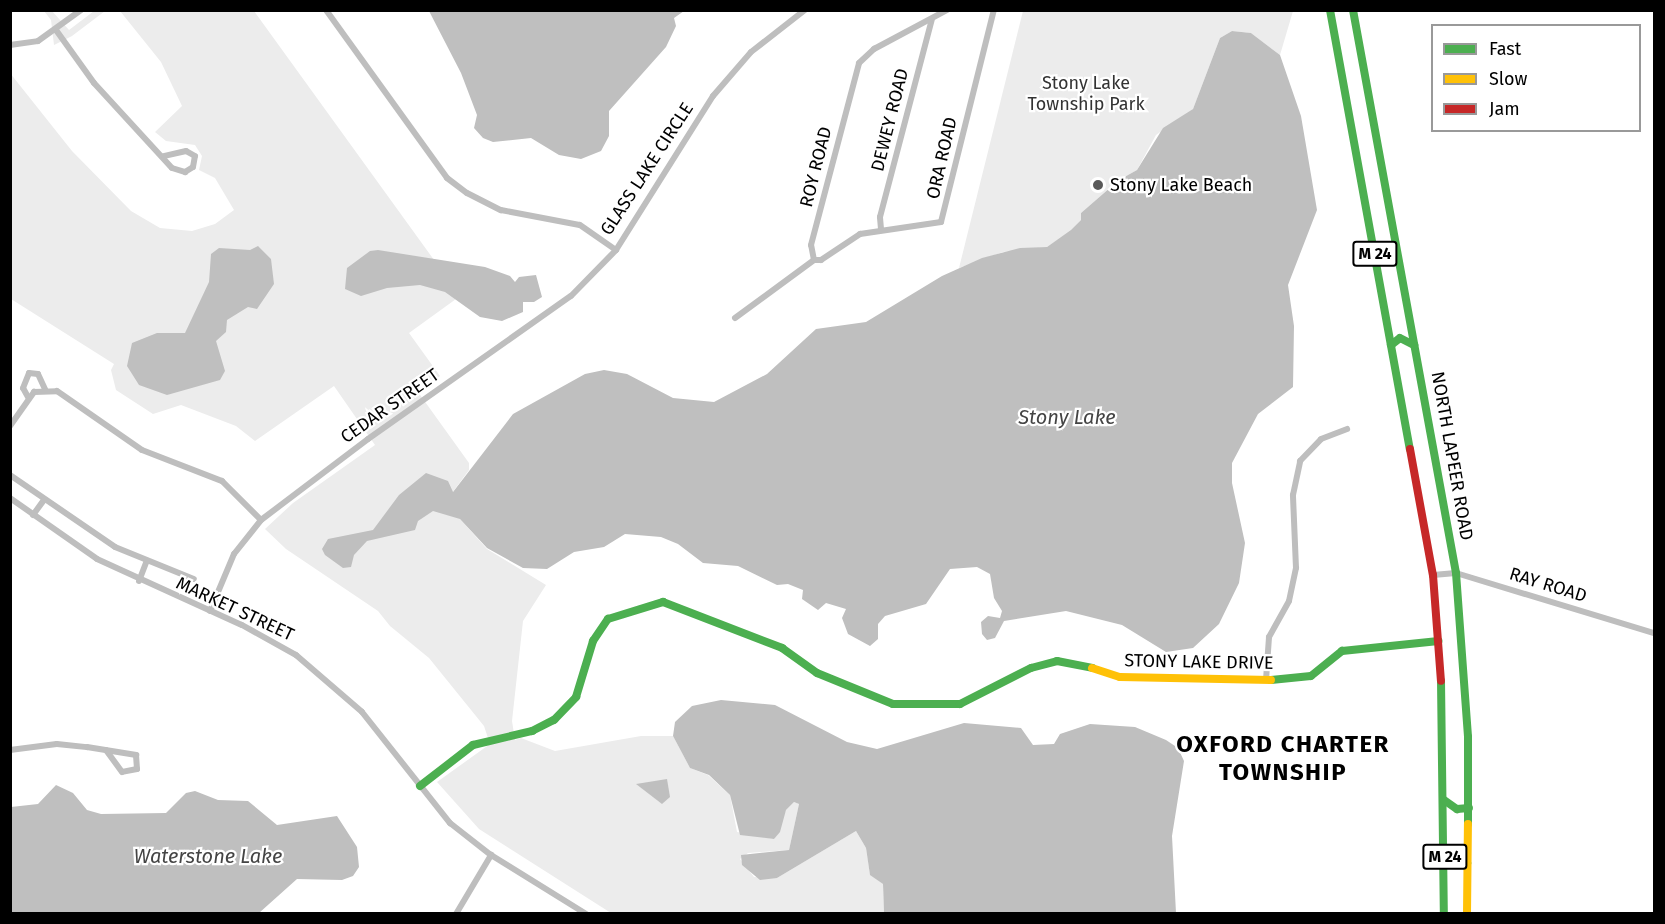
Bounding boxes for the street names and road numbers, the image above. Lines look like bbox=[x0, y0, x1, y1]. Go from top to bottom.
street label: DEWEY ROAD bbox=[867, 66, 913, 174]
street label: GLASS LAKE CIRCLE bbox=[596, 99, 698, 239]
street label: ORA ROAD bbox=[922, 115, 962, 201]
street label: ROY ROAD bbox=[796, 125, 836, 209]
road number: M 24 bbox=[1351, 241, 1399, 267]
street label: CEDAR STREET bbox=[337, 364, 443, 448]
street label: NORTH LAPEER ROAD bbox=[1427, 370, 1477, 542]
street label: RAY ROAD bbox=[1507, 563, 1589, 607]
street label: MARKET STREET bbox=[173, 572, 297, 646]
street label: STONY LAKE DRIVE bbox=[1124, 650, 1274, 674]
road number: M 24 bbox=[1421, 844, 1469, 870]

